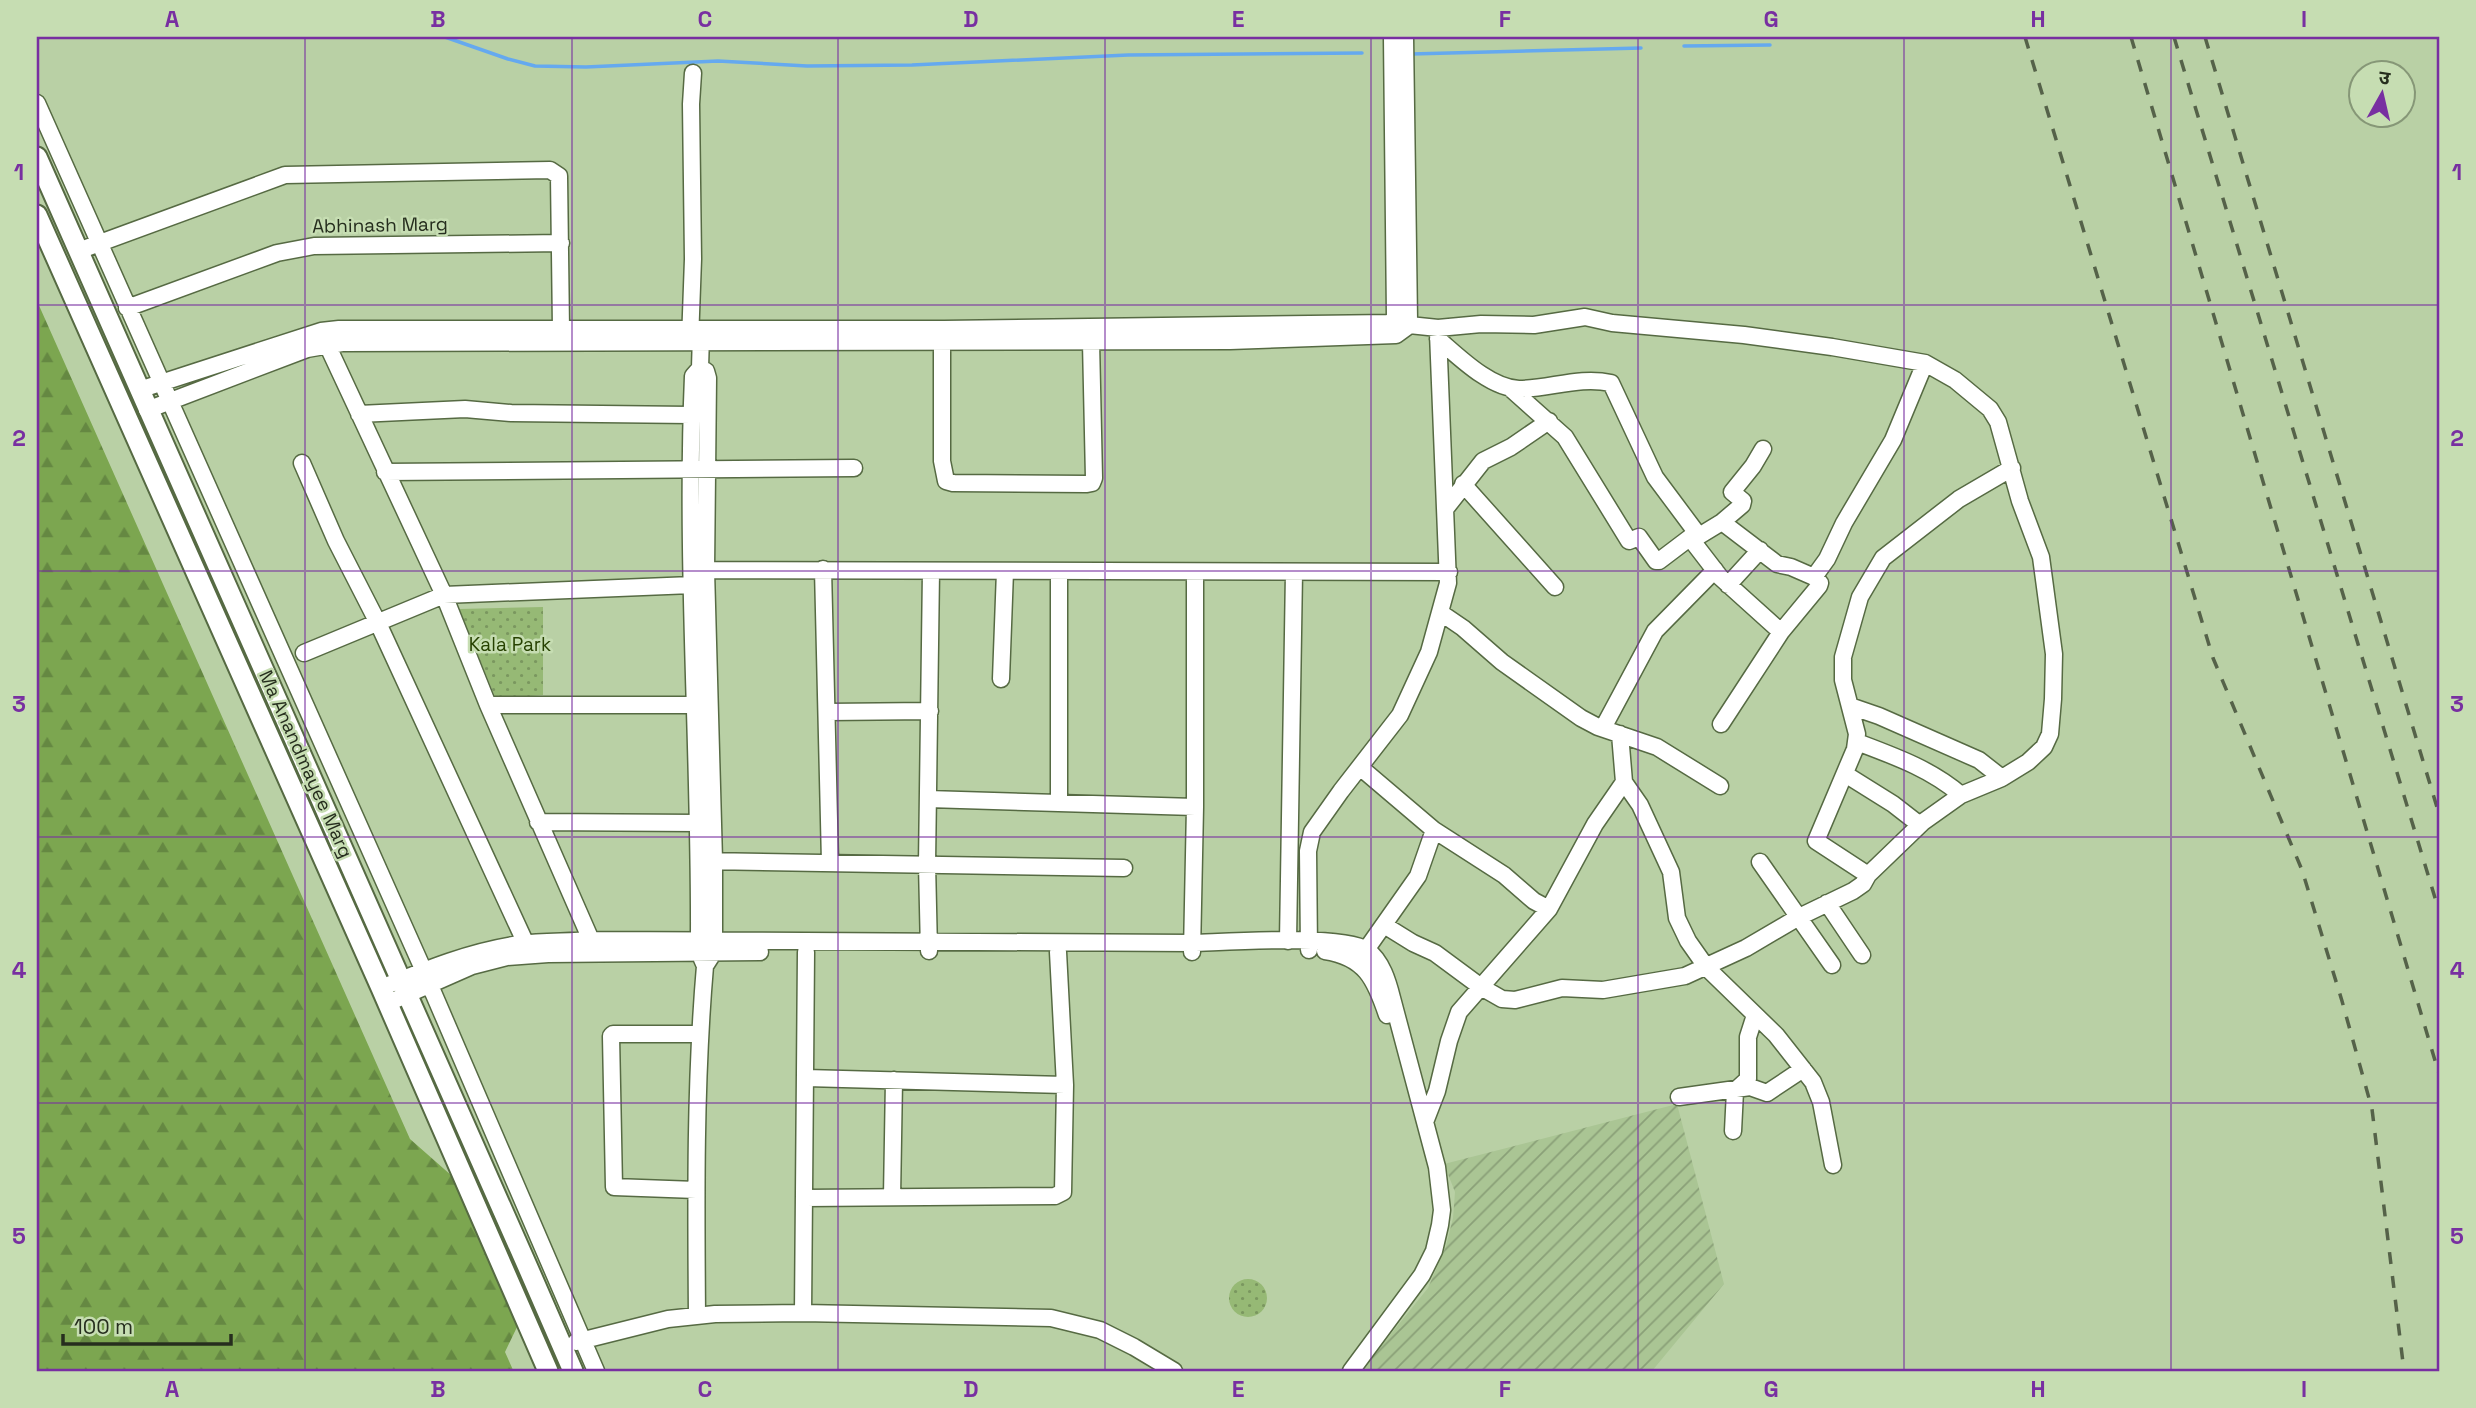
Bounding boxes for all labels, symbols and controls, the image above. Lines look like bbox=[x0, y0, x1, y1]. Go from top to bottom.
text: A bbox=[165, 4, 180, 34]
text: B bbox=[430, 4, 446, 34]
text: C bbox=[698, 4, 712, 34]
text: D bbox=[963, 4, 979, 34]
text: E bbox=[1232, 4, 1244, 34]
text: F bbox=[1499, 4, 1511, 34]
text: G bbox=[1763, 4, 1779, 34]
text: H bbox=[2030, 4, 2046, 34]
text: I bbox=[2301, 4, 2307, 34]
north arrow bbox=[2346, 60, 2416, 130]
text: उ bbox=[2377, 65, 2392, 91]
text: 1 bbox=[14, 157, 24, 187]
text: 1 bbox=[2452, 157, 2462, 187]
street label: Abhinash Marg bbox=[312, 211, 448, 239]
text: 2 bbox=[12, 423, 26, 453]
text: 2 bbox=[2450, 423, 2464, 453]
park label: Kala Park bbox=[469, 632, 551, 657]
street label: Ma Anandmayee Marg bbox=[253, 666, 359, 862]
text: 3 bbox=[12, 689, 26, 719]
text: 3 bbox=[2450, 689, 2464, 719]
text: 4 bbox=[12, 955, 27, 985]
text: 4 bbox=[2450, 955, 2465, 985]
text: 5 bbox=[12, 1221, 26, 1251]
text: 5 bbox=[2450, 1221, 2464, 1251]
scale bar bbox=[63, 1303, 231, 1347]
text: 100 m bbox=[74, 1313, 133, 1340]
text: A bbox=[165, 1374, 180, 1404]
text: B bbox=[430, 1374, 446, 1404]
text: C bbox=[698, 1374, 712, 1404]
text: D bbox=[963, 1374, 979, 1404]
text: E bbox=[1232, 1374, 1244, 1404]
text: F bbox=[1499, 1374, 1511, 1404]
text: G bbox=[1763, 1374, 1779, 1404]
text: H bbox=[2030, 1374, 2046, 1404]
text: I bbox=[2301, 1374, 2307, 1404]

